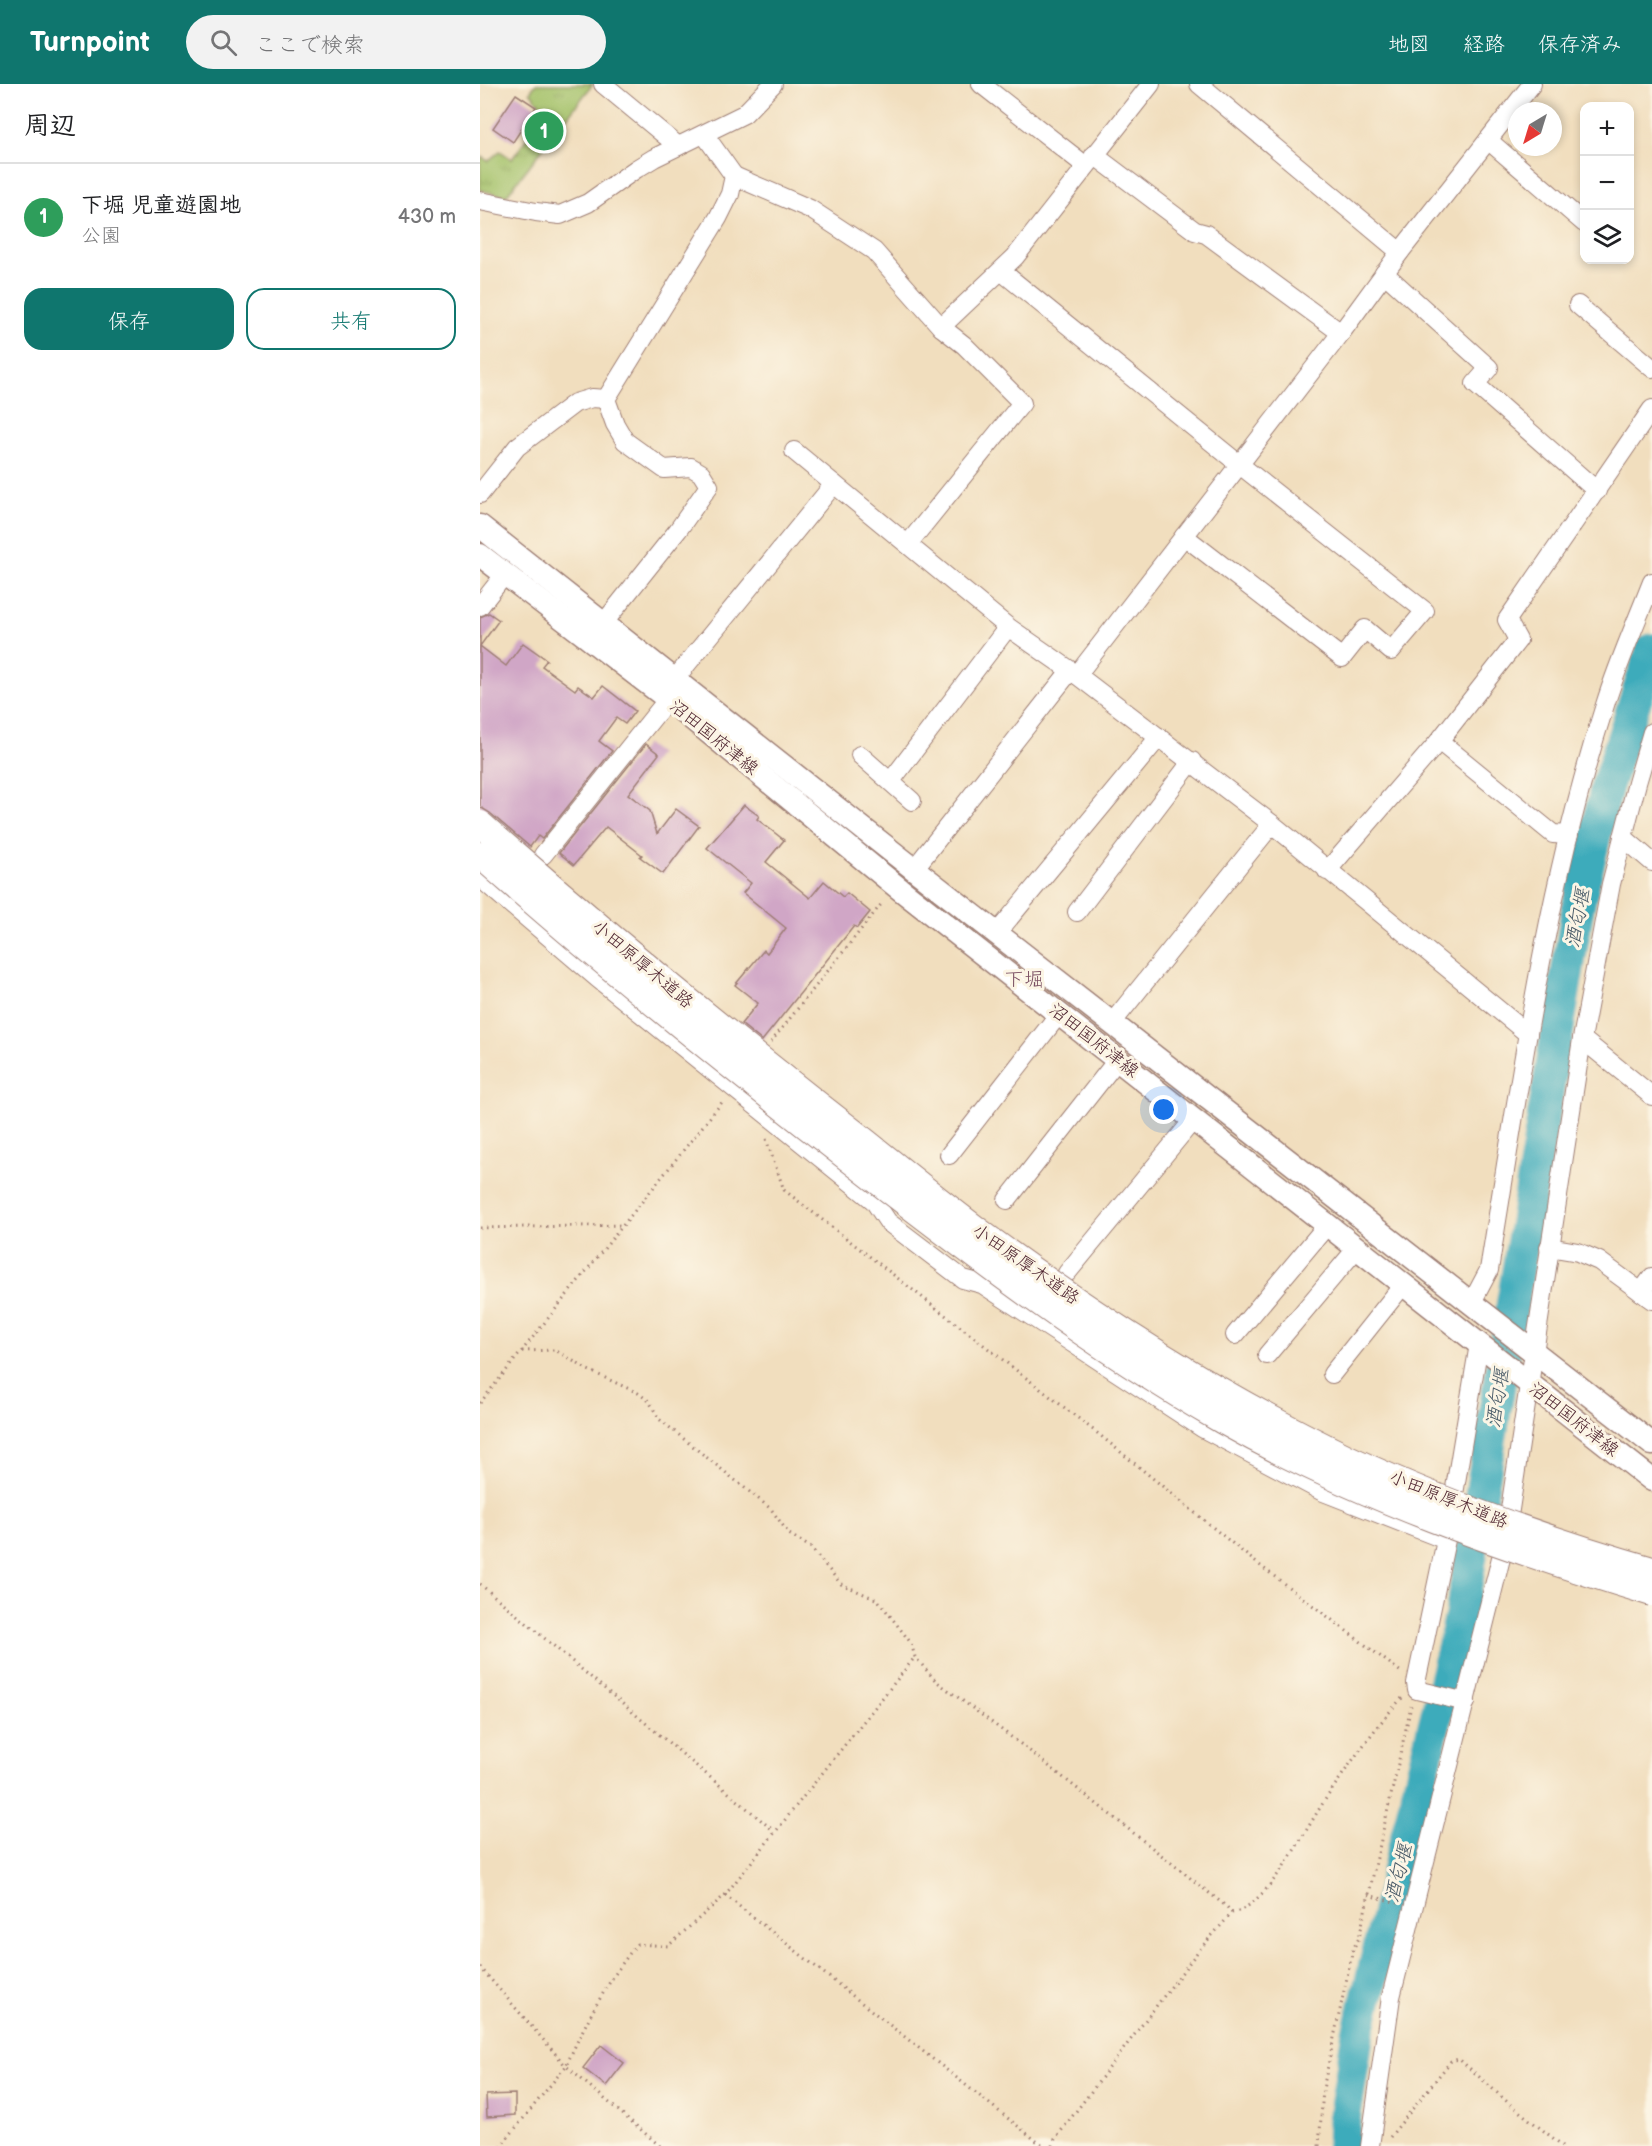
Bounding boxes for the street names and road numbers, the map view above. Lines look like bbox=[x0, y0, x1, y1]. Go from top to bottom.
street label: 沼田国府津線 bbox=[665, 695, 762, 780]
street label: 小田原厚木道路 bbox=[588, 916, 698, 1013]
street label: 沼田国府津線 bbox=[1045, 999, 1143, 1082]
street label: 小田原厚木道路 bbox=[968, 1220, 1083, 1309]
street label: 沼田国府津線 bbox=[1525, 1378, 1623, 1461]
street label: 小田原厚木道路 bbox=[1386, 1466, 1511, 1533]

